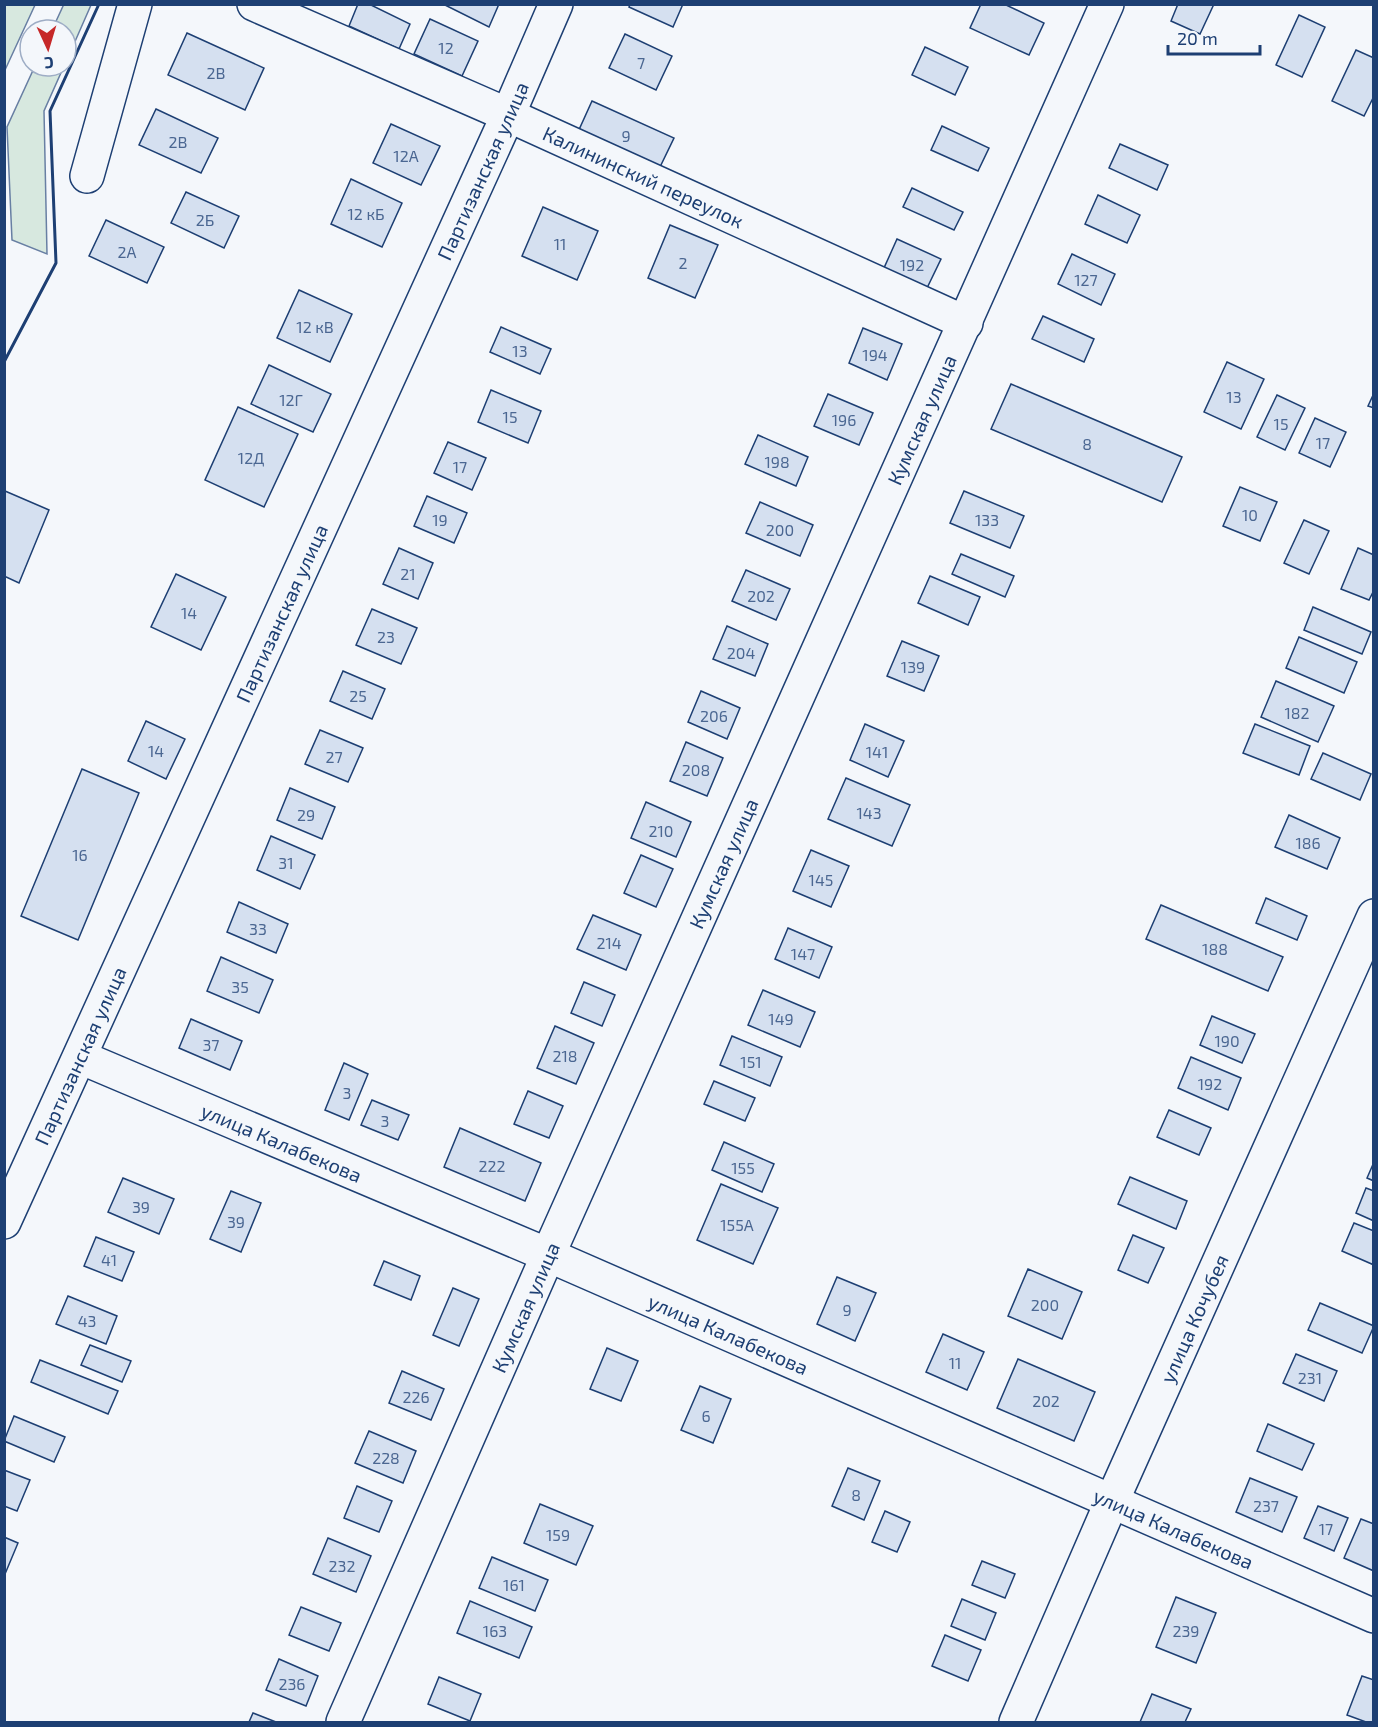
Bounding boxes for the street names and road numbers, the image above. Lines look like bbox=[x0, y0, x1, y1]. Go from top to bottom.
street label: Партизанская улица bbox=[432, 78, 533, 264]
street label: Калининский переулок bbox=[539, 121, 748, 233]
street label: Кумская улица bbox=[882, 351, 961, 488]
street label: Партизанская улица bbox=[230, 520, 332, 706]
street label: Кумская улица bbox=[683, 794, 763, 932]
street label: Партизанская улица bbox=[29, 963, 131, 1148]
street label: улица Калабекова bbox=[197, 1098, 366, 1187]
street label: Кумская улица bbox=[486, 1238, 564, 1376]
street label: улица Кочубея bbox=[1155, 1250, 1233, 1387]
street label: улица Калабекова bbox=[644, 1288, 812, 1379]
street label: улица Калабекова bbox=[1090, 1483, 1257, 1574]

